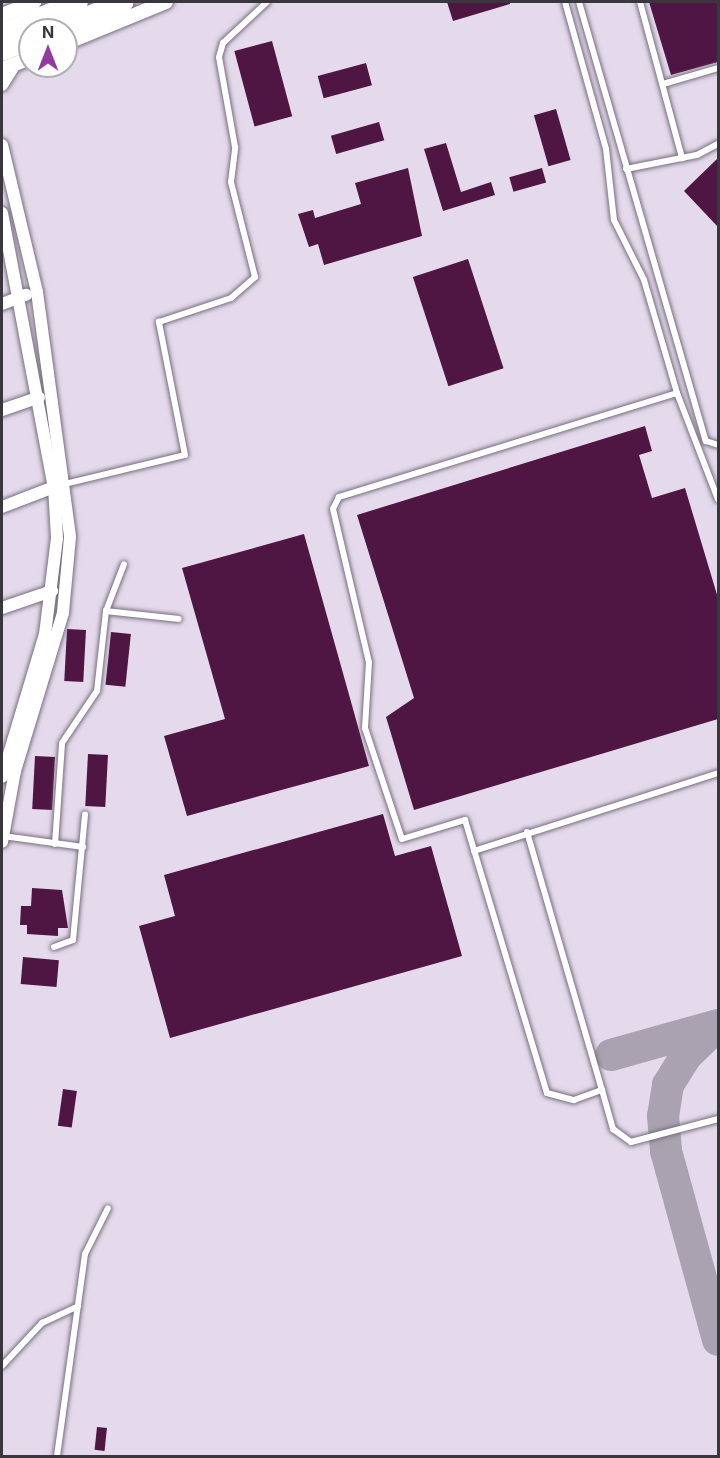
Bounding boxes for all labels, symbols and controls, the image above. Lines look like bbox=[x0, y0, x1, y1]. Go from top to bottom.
north arrow bbox=[18, 18, 78, 78]
text: N bbox=[42, 22, 54, 42]

